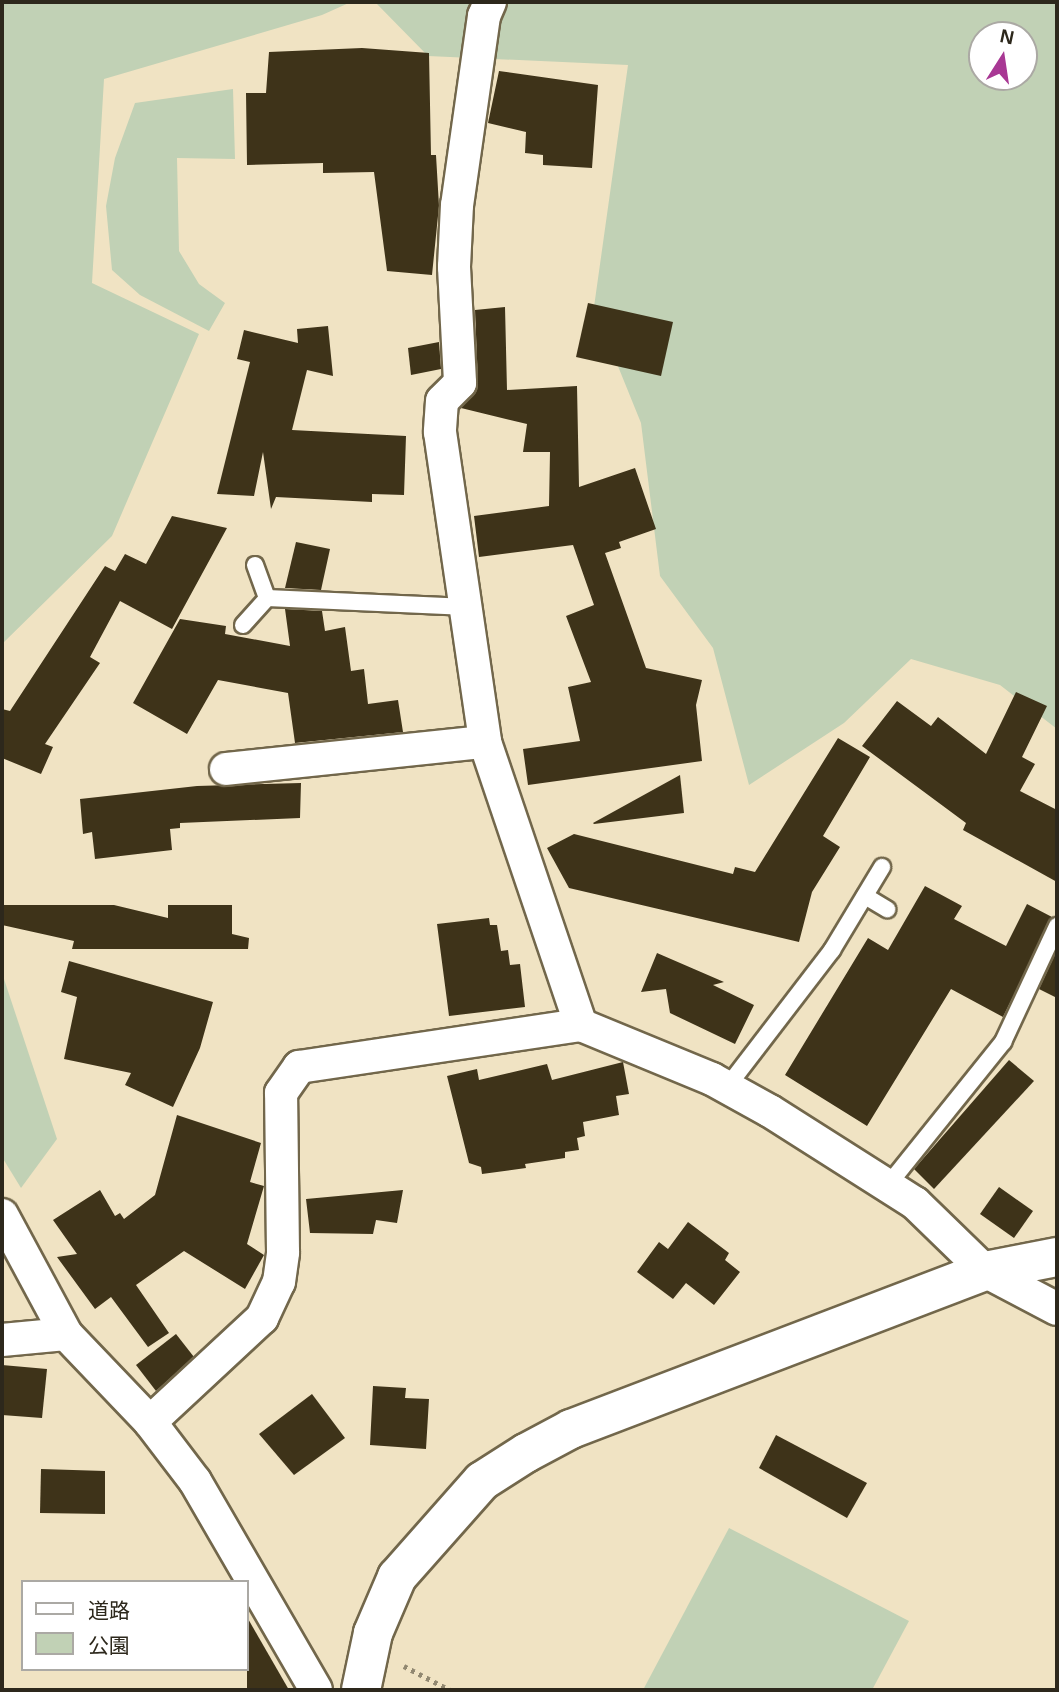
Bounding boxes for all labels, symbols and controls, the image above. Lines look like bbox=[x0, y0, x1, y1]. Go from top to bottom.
north arrow bbox=[968, 21, 1038, 91]
text: N bbox=[998, 25, 1016, 49]
legend bbox=[21, 1580, 248, 1671]
text: 道路 bbox=[88, 1599, 130, 1622]
text: 公園 bbox=[88, 1634, 130, 1657]

